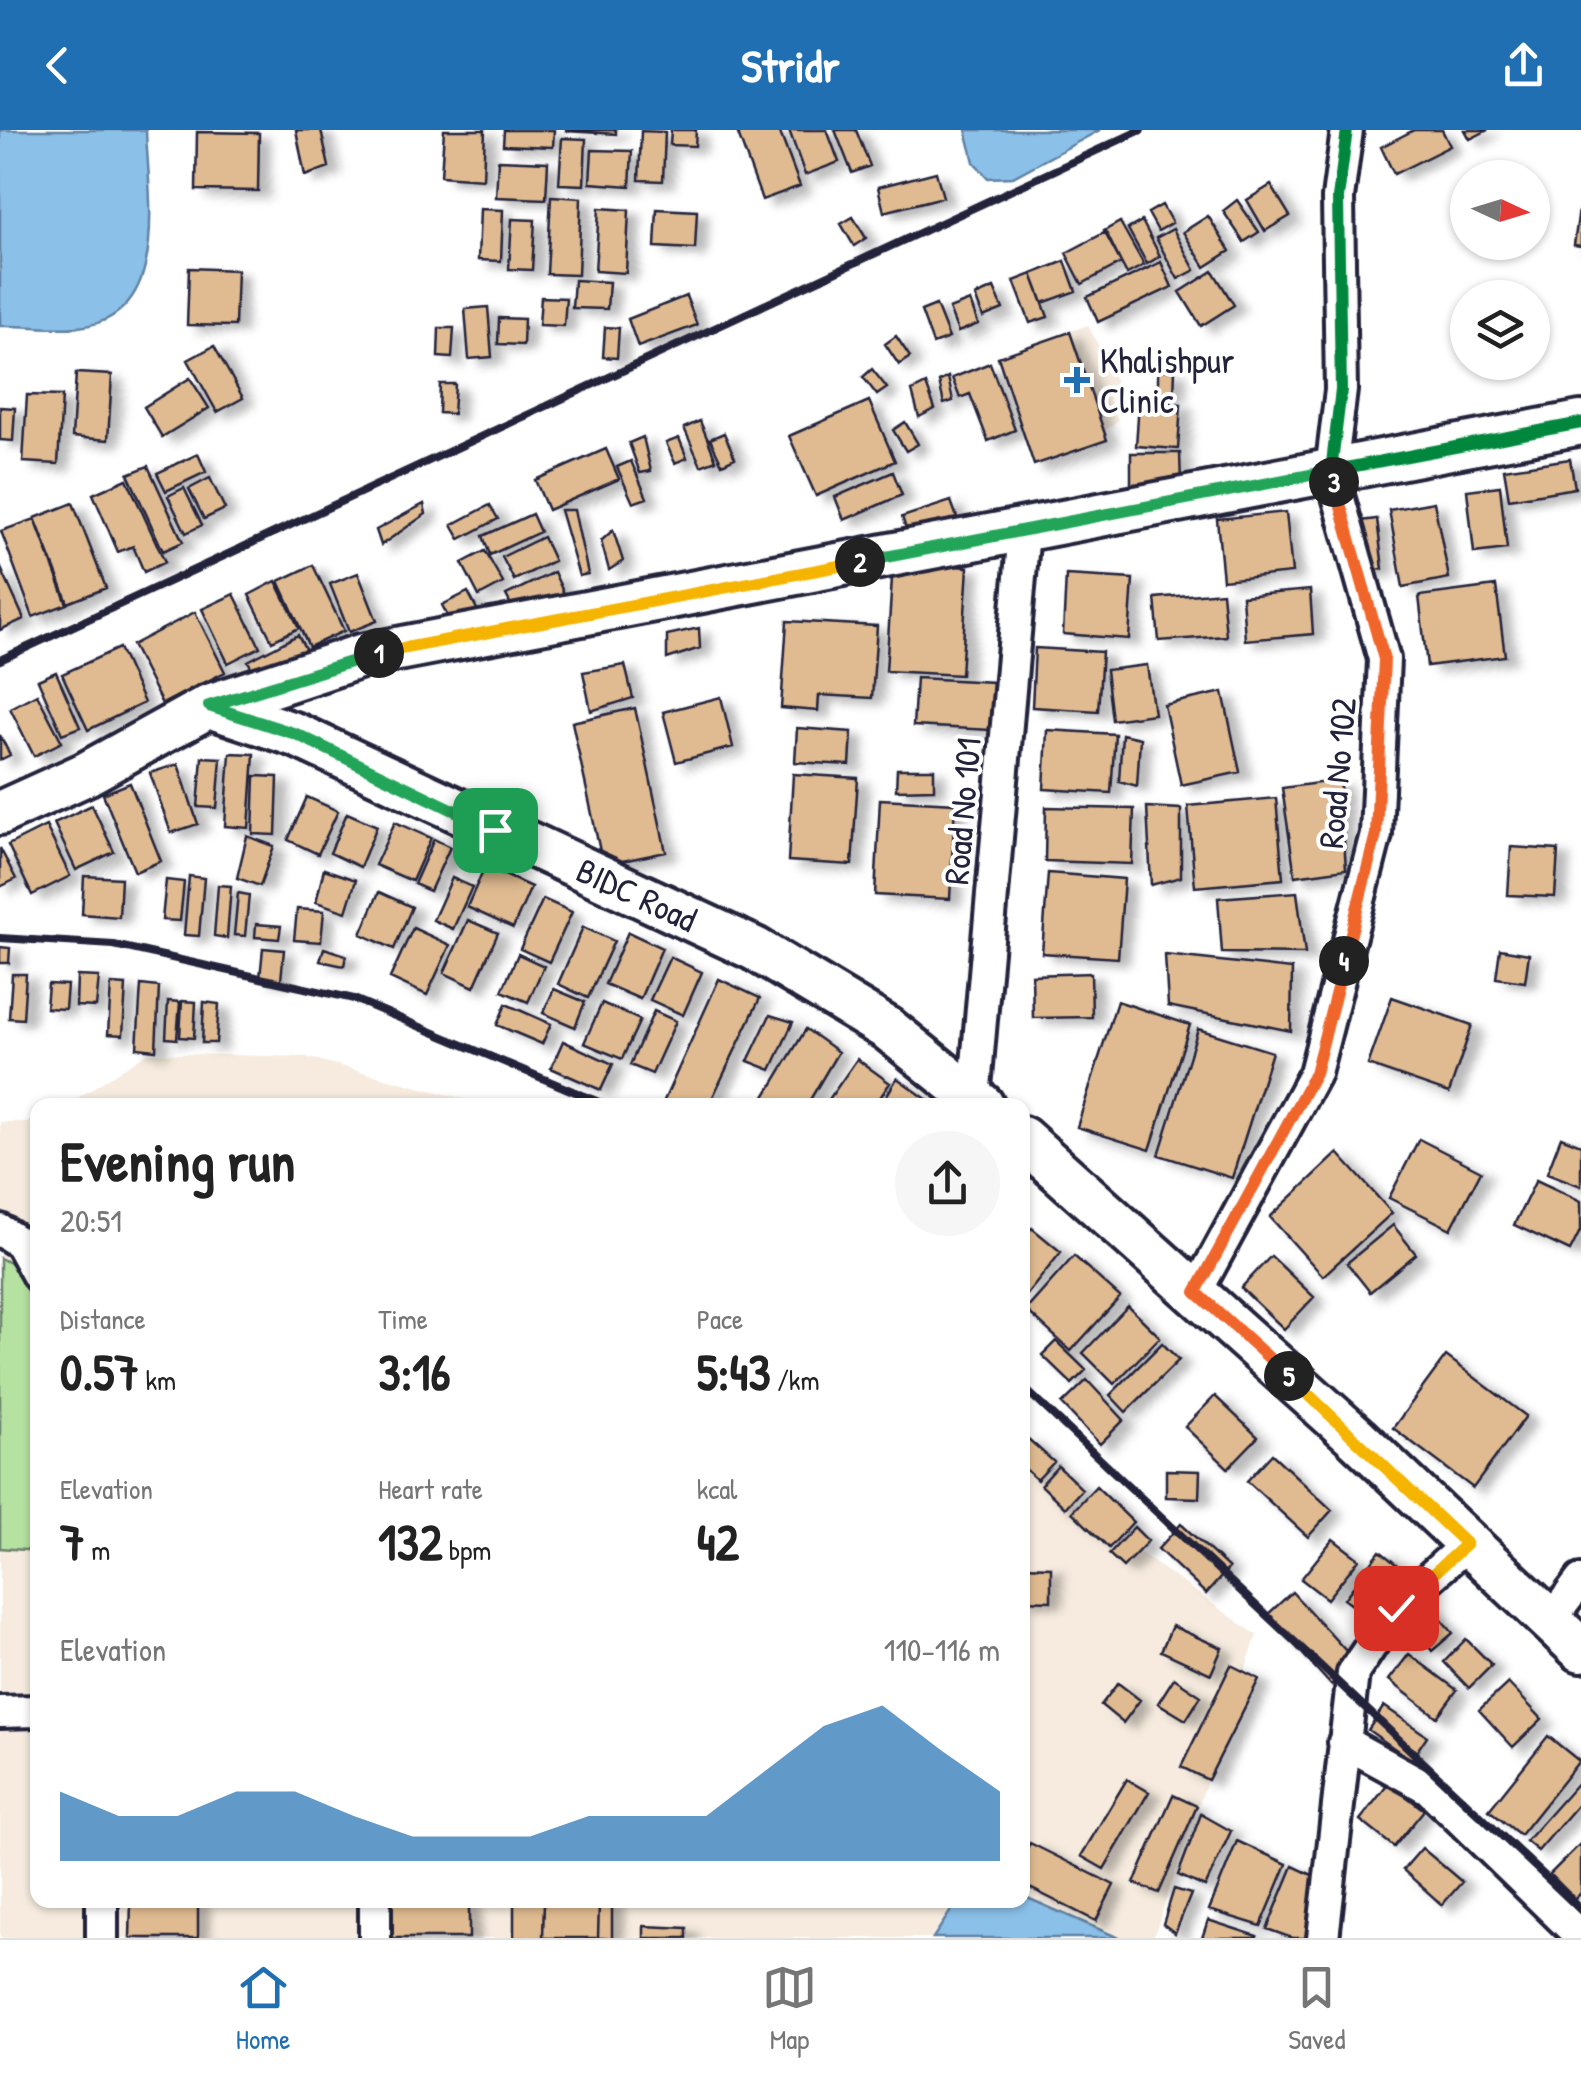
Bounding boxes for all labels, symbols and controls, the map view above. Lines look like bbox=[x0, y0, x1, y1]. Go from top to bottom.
text: Stridr bbox=[741, 35, 840, 96]
icon: back bbox=[30, 38, 85, 93]
icon: share bbox=[1496, 38, 1551, 93]
north arrow bbox=[1450, 160, 1550, 260]
map controls bbox=[1450, 160, 1550, 380]
button: layers bbox=[1450, 280, 1550, 380]
place label: Khalishpur Clinic bbox=[1100, 337, 1235, 424]
marker: Khalishpur Clinic bbox=[1064, 367, 1090, 393]
pin: 3 bbox=[1309, 457, 1359, 507]
text: 3 bbox=[1328, 463, 1340, 501]
pin: 2 bbox=[835, 537, 885, 587]
text: 2 bbox=[853, 543, 867, 581]
pin: 1 bbox=[354, 628, 404, 678]
text: 1 bbox=[374, 634, 384, 672]
street label: Road No 102 bbox=[1307, 696, 1367, 850]
street label: Road No 101 bbox=[932, 736, 992, 886]
pin bbox=[453, 788, 538, 873]
icon: arrive bbox=[468, 803, 523, 858]
street label: BIDC Road bbox=[569, 846, 705, 942]
pin: 4 bbox=[1319, 936, 1369, 986]
text: 4 bbox=[1339, 942, 1349, 980]
text: Evening run bbox=[60, 1124, 295, 1198]
button: share bbox=[895, 1131, 1000, 1236]
text: 20:51 bbox=[60, 1199, 122, 1242]
text: Distance bbox=[60, 1300, 146, 1338]
text: Time bbox=[378, 1300, 428, 1338]
text: Pace bbox=[697, 1300, 743, 1338]
text: 0.57 bbox=[60, 1338, 139, 1406]
text: 3:16 bbox=[378, 1338, 450, 1406]
text: 5:43 bbox=[697, 1338, 771, 1406]
pin: 5 bbox=[1264, 1351, 1314, 1401]
text: 5 bbox=[1283, 1357, 1295, 1395]
text: km bbox=[139, 1361, 176, 1399]
text: /km bbox=[771, 1361, 820, 1399]
text: Elevation bbox=[60, 1470, 153, 1508]
text: Heart rate bbox=[378, 1470, 483, 1508]
text: kcal bbox=[697, 1470, 738, 1508]
text: 7 bbox=[60, 1508, 85, 1576]
text: 132 bbox=[378, 1508, 442, 1576]
text: 42 bbox=[697, 1508, 739, 1576]
text: m bbox=[85, 1531, 110, 1569]
text: bpm bbox=[442, 1531, 491, 1569]
pin bbox=[1354, 1566, 1439, 1651]
icon: check bbox=[1369, 1581, 1424, 1636]
text: Elevation bbox=[60, 1628, 166, 1671]
text: 110–116 m bbox=[884, 1628, 1000, 1671]
tab: Home bbox=[236, 1960, 291, 2058]
tab: Map bbox=[762, 1960, 817, 2058]
tab: Saved bbox=[1288, 1960, 1345, 2058]

